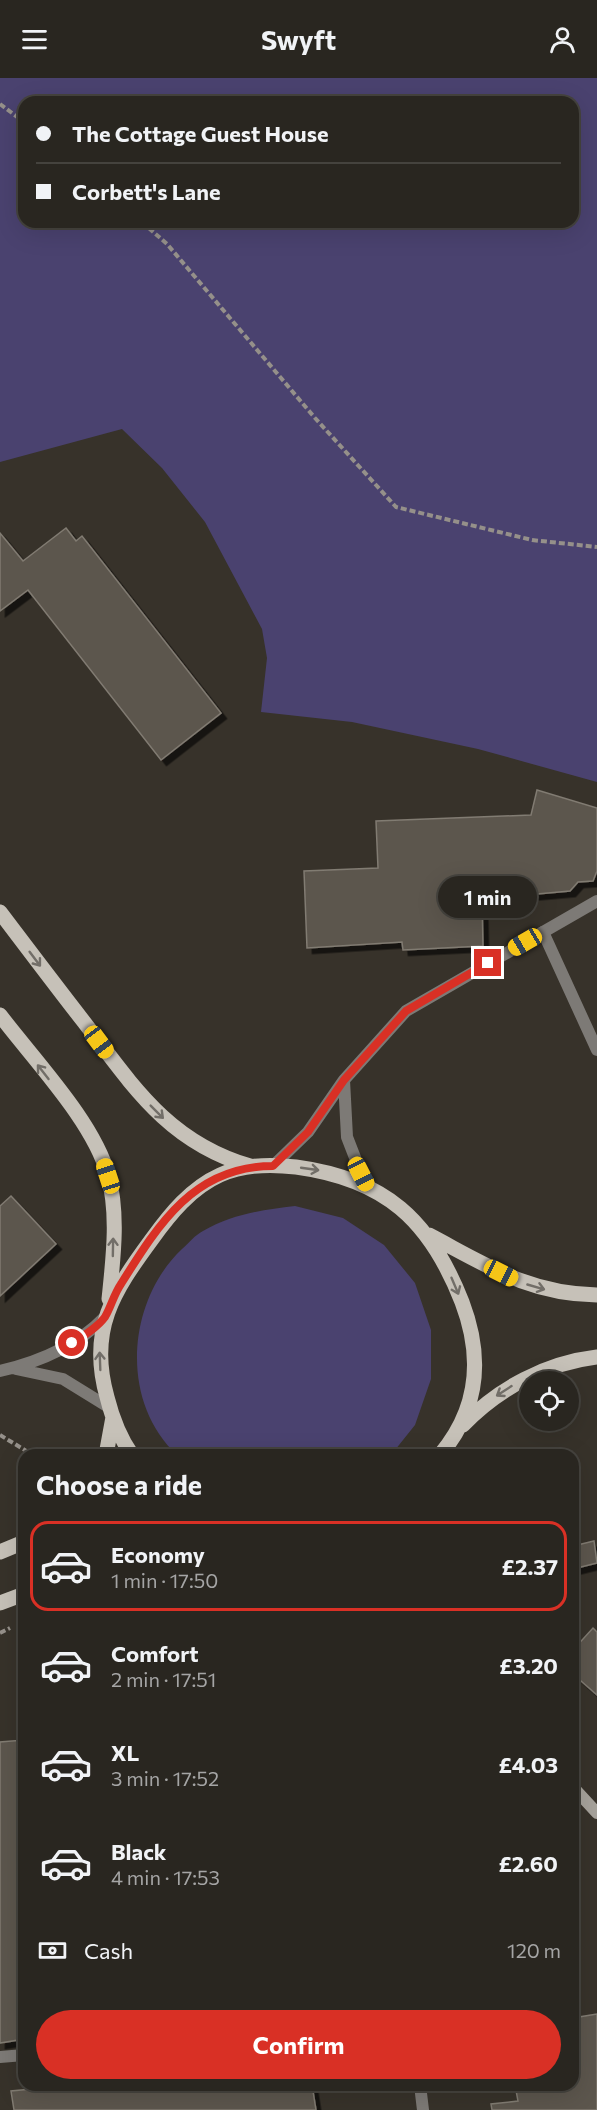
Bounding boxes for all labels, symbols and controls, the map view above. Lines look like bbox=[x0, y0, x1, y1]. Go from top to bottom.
icon: menu bbox=[18, 23, 51, 56]
text: Swyft bbox=[261, 23, 336, 56]
icon: person bbox=[546, 23, 579, 56]
text: The Cottage Guest House bbox=[72, 120, 328, 147]
text: Corbett's Lane bbox=[72, 178, 220, 205]
callout: 1 min bbox=[438, 876, 538, 918]
text: 1 min bbox=[464, 885, 511, 909]
car bbox=[505, 925, 545, 959]
route end bbox=[474, 949, 501, 976]
one-way arrow bbox=[29, 951, 42, 967]
car bbox=[81, 1022, 117, 1062]
one-way arrow bbox=[37, 1064, 50, 1080]
one-way arrow bbox=[149, 1104, 164, 1119]
car bbox=[345, 1154, 377, 1194]
car bbox=[94, 1156, 122, 1196]
one-way arrow bbox=[300, 1164, 320, 1175]
one-way arrow bbox=[107, 1238, 119, 1258]
car bbox=[481, 1257, 521, 1289]
one-way arrow bbox=[450, 1276, 461, 1294]
one-way arrow bbox=[526, 1282, 545, 1293]
route start bbox=[58, 1329, 85, 1356]
one-way arrow bbox=[95, 1352, 106, 1372]
map controls bbox=[519, 1371, 579, 1431]
button: locate bbox=[519, 1371, 579, 1431]
one-way arrow bbox=[496, 1386, 513, 1398]
text: Choose a ride bbox=[36, 1468, 202, 1501]
icon: car bbox=[39, 1539, 93, 1593]
text: Economy bbox=[111, 1541, 205, 1568]
text: £2.37 bbox=[502, 1553, 558, 1580]
text: 1 min · 17:50 bbox=[111, 1568, 218, 1592]
icon: car bbox=[39, 1638, 93, 1692]
text: Comfort bbox=[111, 1640, 199, 1667]
text: £3.20 bbox=[499, 1652, 558, 1679]
text: 2 min · 17:51 bbox=[111, 1667, 216, 1691]
icon: car bbox=[39, 1737, 93, 1791]
text: XL bbox=[111, 1739, 139, 1766]
text: £4.03 bbox=[498, 1751, 558, 1778]
text: 3 min · 17:52 bbox=[111, 1766, 219, 1790]
icon: car bbox=[39, 1836, 93, 1890]
text: Black bbox=[111, 1838, 166, 1865]
text: £2.60 bbox=[498, 1850, 558, 1877]
text: 4 min · 17:53 bbox=[111, 1865, 220, 1889]
icon: cash bbox=[36, 1934, 69, 1967]
text: Cash bbox=[84, 1937, 133, 1964]
text: 120 m bbox=[507, 1938, 561, 1962]
button: Confirm bbox=[36, 2010, 561, 2079]

